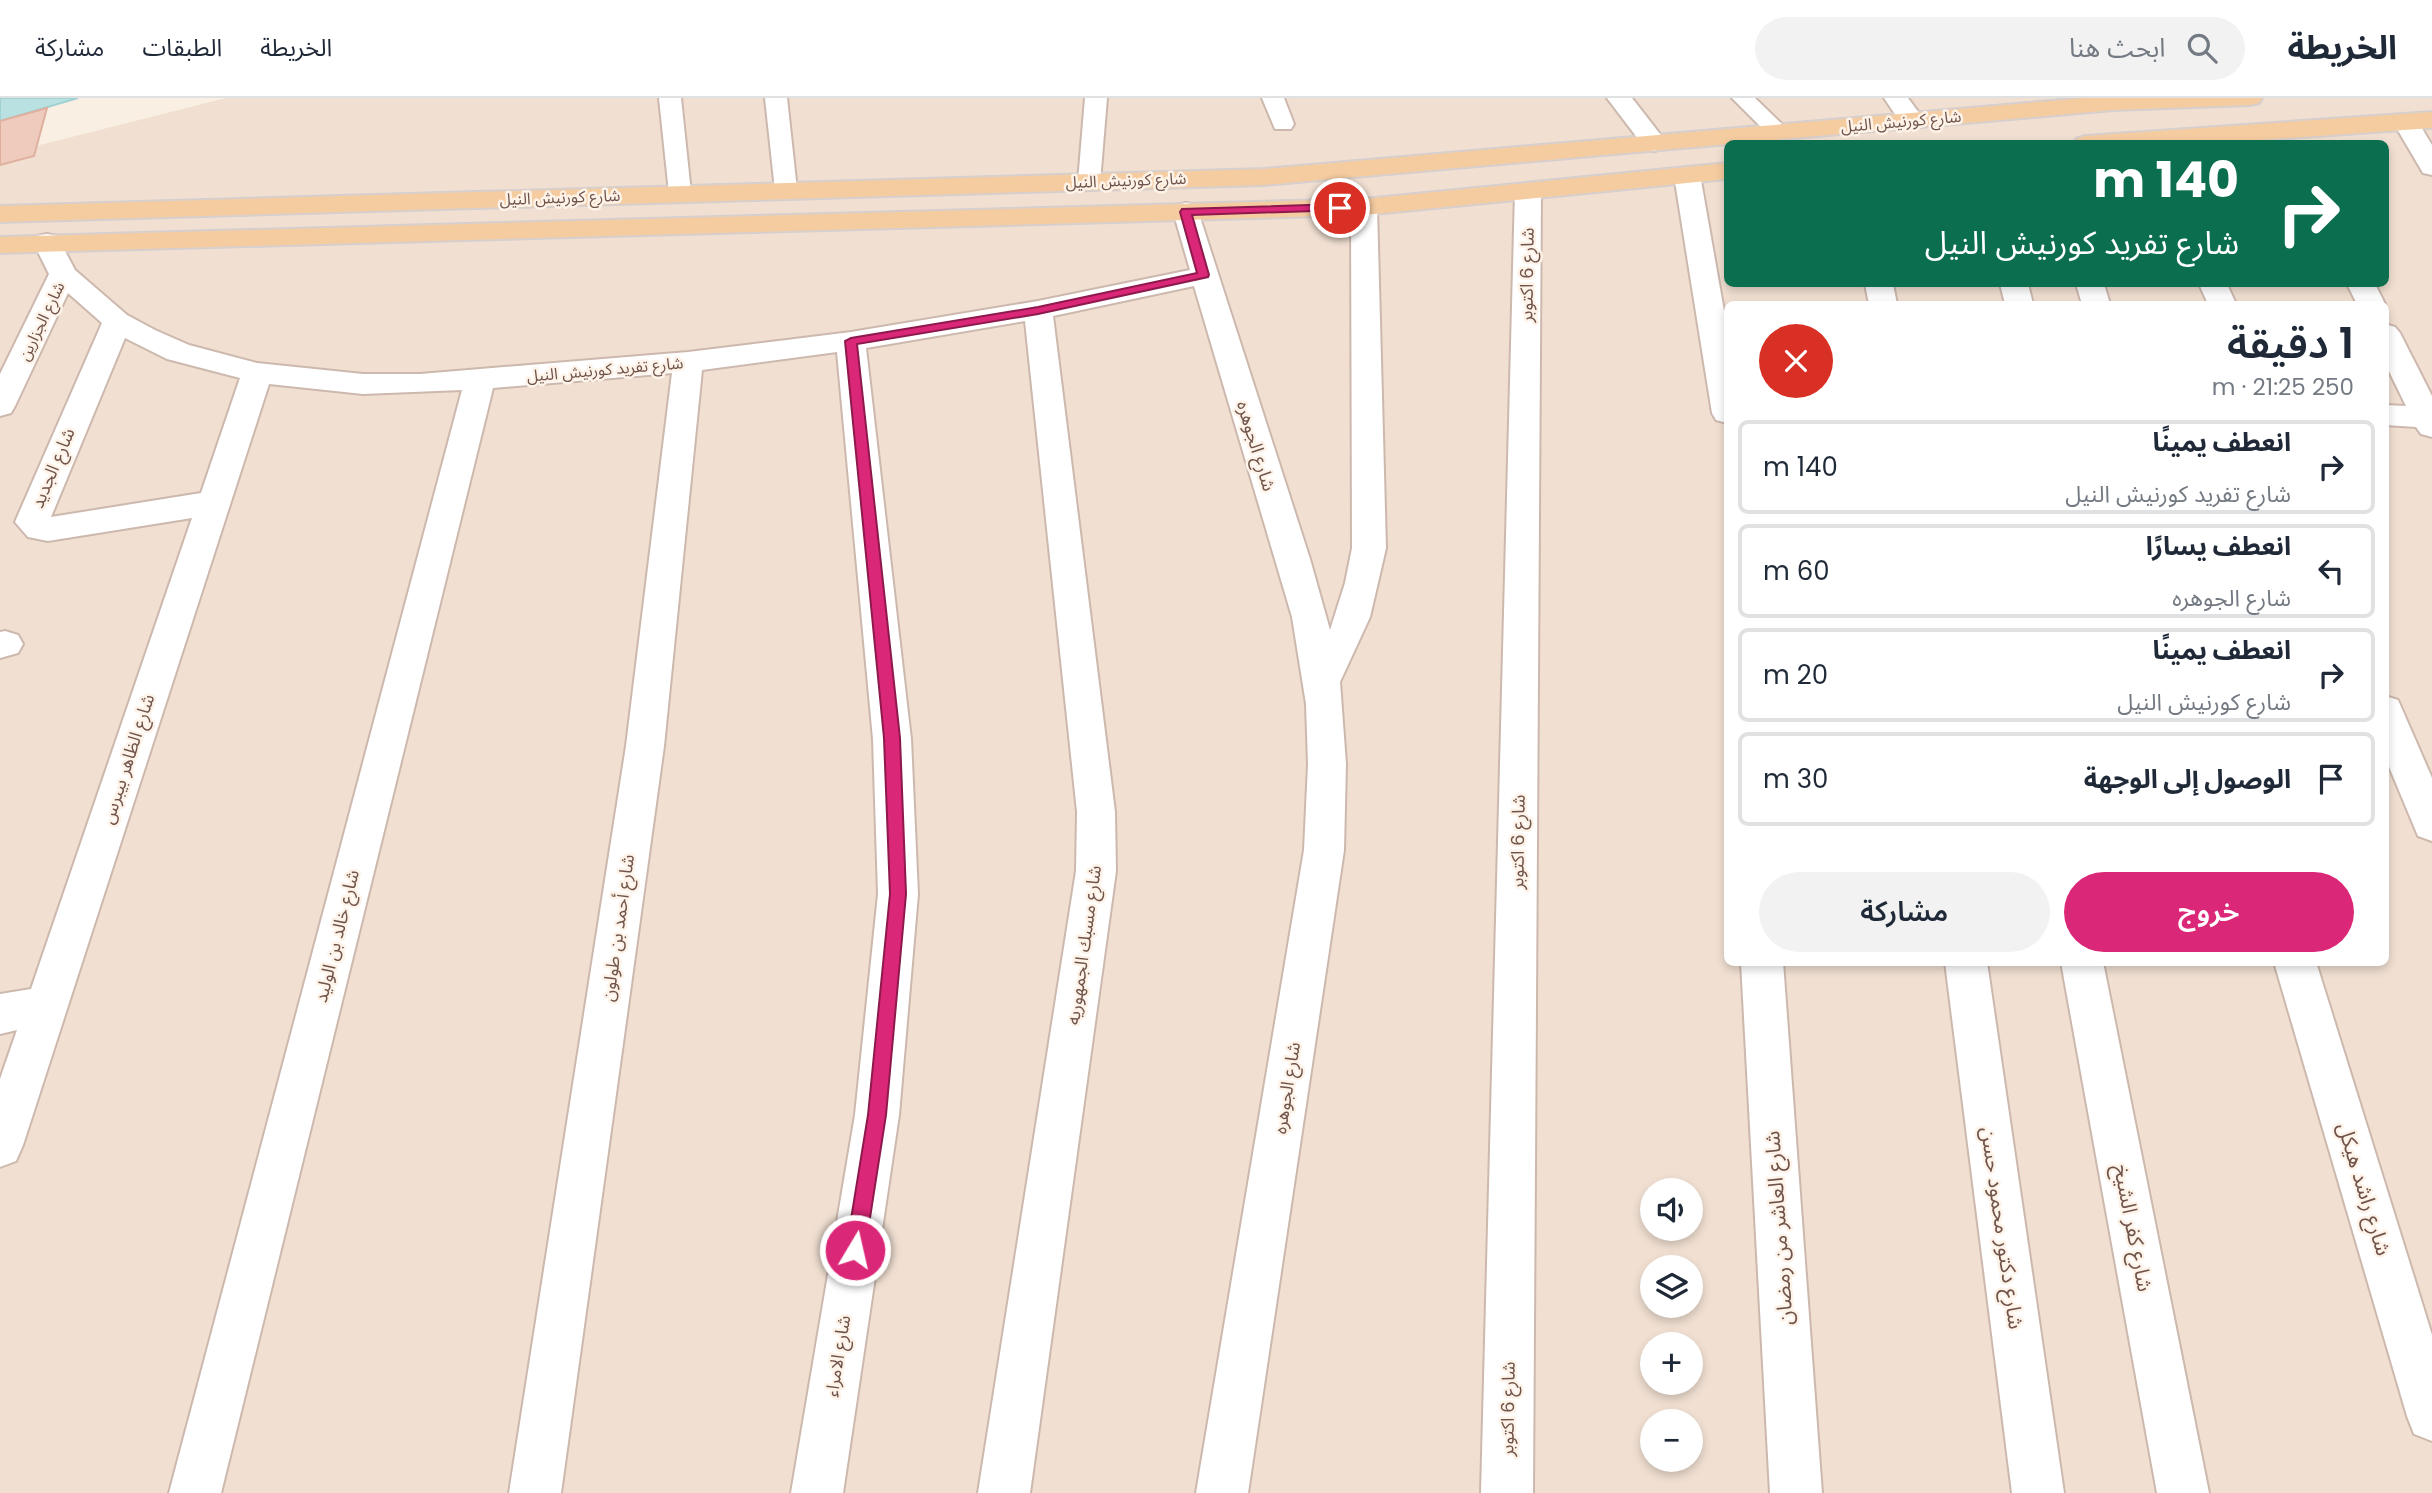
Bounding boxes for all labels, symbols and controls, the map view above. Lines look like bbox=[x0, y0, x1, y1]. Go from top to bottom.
search box bbox=[1755, 17, 2245, 80]
text: الخريطة bbox=[2287, 24, 2397, 71]
icon: search bbox=[2183, 29, 2221, 67]
text: ابحث هنا bbox=[2069, 30, 2165, 66]
text: مشاركة bbox=[35, 31, 104, 64]
text: الطبقات bbox=[142, 31, 222, 64]
text: الخريطة bbox=[260, 31, 332, 64]
street label: شارع كورنيش النيل bbox=[1840, 105, 1962, 139]
text: 140 m bbox=[2093, 146, 2239, 214]
street label: شارع كورنيش النيل bbox=[1065, 167, 1187, 195]
icon: right bbox=[2263, 168, 2354, 259]
pin bbox=[1310, 178, 1370, 238]
street label: شارع كورنيش النيل bbox=[499, 184, 621, 212]
icon: arrive bbox=[1321, 189, 1359, 227]
text: شارع تفريد كورنيش النيل bbox=[1925, 220, 2239, 265]
street label: شارع 6 اكتوبر bbox=[1513, 227, 1542, 324]
street label: شارع الجزارين bbox=[12, 278, 71, 365]
text: 1 دقيقة bbox=[2227, 314, 2354, 373]
button: close bbox=[1759, 324, 1833, 398]
street label: شارع تفريد كورنيش النيل bbox=[526, 351, 684, 389]
text: 250 m · 21:25 bbox=[2212, 371, 2354, 403]
street label: شارع الجوهره bbox=[1229, 398, 1282, 494]
street label: شارع الجديد bbox=[24, 424, 82, 513]
text: انعطف يمينًا bbox=[2153, 424, 2291, 460]
icon: right bbox=[2312, 448, 2350, 486]
text: 140 m bbox=[1763, 449, 1838, 485]
text: شارع تفريد كورنيش النيل bbox=[2065, 478, 2291, 510]
text: انعطف يسارًا bbox=[2146, 528, 2291, 564]
icon: left bbox=[2312, 552, 2350, 590]
text: 60 m bbox=[1763, 553, 1830, 589]
text: شارع الجوهره bbox=[2172, 582, 2291, 614]
text: انعطف يمينًا bbox=[2153, 632, 2291, 668]
icon: right bbox=[2312, 656, 2350, 694]
text: 20 m bbox=[1763, 657, 1828, 693]
text: شارع كورنيش النيل bbox=[2117, 686, 2291, 718]
street label: شارع الظاهر بيبرس bbox=[95, 691, 162, 828]
icon: arrive bbox=[2312, 760, 2350, 798]
text: 30 m bbox=[1763, 761, 1828, 797]
text: الوصول إلى الوجهة bbox=[2084, 761, 2291, 797]
street label: شارع 6 اكتوبر bbox=[1504, 794, 1533, 891]
street label: شارع أحمد بن طولون bbox=[595, 853, 642, 1003]
street label: شارع مسبك الجمهوريه bbox=[1060, 864, 1109, 1027]
street label: شارع خالد بن الوليد bbox=[308, 867, 367, 1005]
button: مشاركة bbox=[1759, 872, 2050, 952]
button: خروج bbox=[2064, 872, 2354, 952]
street label: شارع الجوهره bbox=[1267, 1040, 1308, 1136]
street label: شارع راشد هيكل bbox=[2330, 1119, 2398, 1259]
street label: شارع دكتور محمود حسن bbox=[1973, 1125, 2031, 1331]
street label: شارع العاشر من رمضان bbox=[1757, 1130, 1801, 1326]
street label: شارع كفر الشيخ bbox=[2106, 1162, 2160, 1294]
map controls bbox=[1640, 1178, 1703, 1472]
button: sound bbox=[1640, 1178, 1703, 1241]
position arrow bbox=[818, 1213, 892, 1287]
button: layers bbox=[1640, 1255, 1703, 1318]
street label: شارع الامراء bbox=[819, 1313, 858, 1399]
button: + bbox=[1640, 1332, 1703, 1395]
street label: شارع 6 اكتوبر bbox=[1494, 1361, 1523, 1458]
button: − bbox=[1640, 1409, 1703, 1472]

